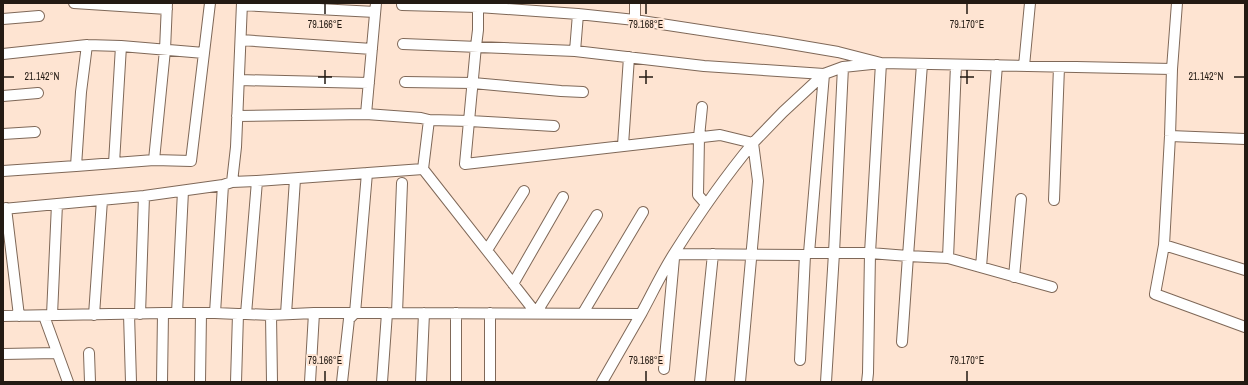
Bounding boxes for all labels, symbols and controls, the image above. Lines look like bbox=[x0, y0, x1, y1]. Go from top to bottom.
text: 79.166°E bbox=[308, 18, 342, 31]
text: 79.168°E bbox=[629, 18, 663, 31]
text: 79.170°E bbox=[950, 18, 984, 31]
text: 21.142°N bbox=[25, 70, 60, 83]
text: 21.142°N bbox=[1189, 70, 1224, 83]
text: 79.166°E bbox=[308, 354, 342, 367]
text: 79.168°E bbox=[629, 354, 663, 367]
text: 79.170°E bbox=[950, 354, 984, 367]

